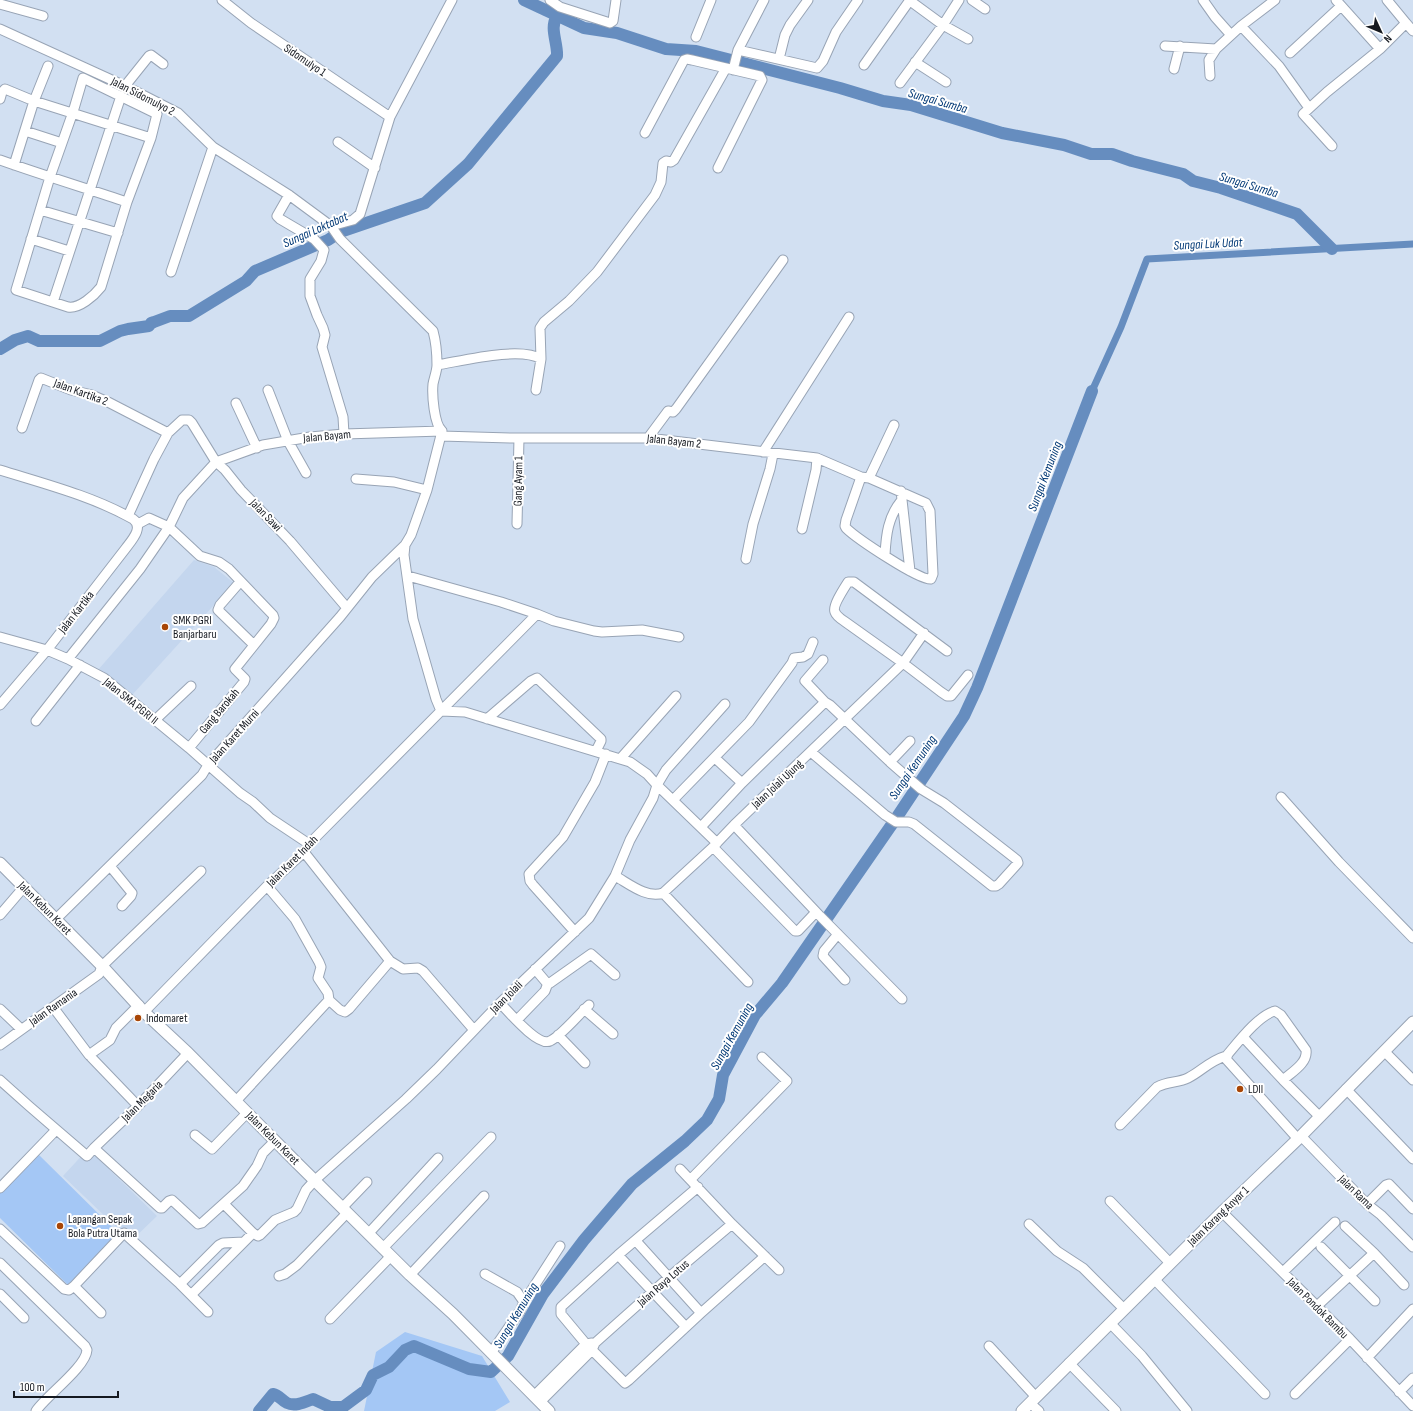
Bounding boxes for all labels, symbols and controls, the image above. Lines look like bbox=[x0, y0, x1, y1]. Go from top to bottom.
north arrow bbox=[1361, 12, 1401, 52]
text: N bbox=[1381, 32, 1395, 45]
street label: Sidomulyo 1 bbox=[281, 41, 329, 80]
street label: Jalan Sidomulyo 2 bbox=[107, 73, 177, 119]
water label: Sungai Sumba bbox=[906, 85, 970, 117]
water label: Sungai Sumba bbox=[1217, 168, 1281, 202]
water label: Sungai Loktabat bbox=[280, 208, 351, 251]
water label: Sungai Luk Udat bbox=[1173, 234, 1244, 254]
street label: Jalan Kartika 2 bbox=[51, 375, 110, 409]
street label: Jalan Bayam bbox=[302, 427, 352, 446]
street label: Jalan Bayam 2 bbox=[645, 431, 702, 452]
water label: Sungai Kemuning bbox=[1024, 438, 1066, 514]
street label: Gang Ayam 1 bbox=[511, 455, 526, 506]
street label: Jalan Sawi bbox=[246, 495, 285, 535]
street label: Jalan Kartika bbox=[55, 588, 98, 637]
place label: SMK PGRI Banjarbaru bbox=[173, 613, 216, 642]
marker: SMK PGRI Banjarbaru bbox=[160, 622, 170, 632]
street label: Jalan SMA PGRI II bbox=[100, 674, 161, 728]
street label: Gang Barokah bbox=[196, 685, 243, 737]
street label: Jalan Karet Murni bbox=[206, 706, 263, 767]
water label: Sungai Kemuning bbox=[886, 732, 940, 803]
street label: Jalan Jolali Ujung bbox=[748, 757, 806, 813]
street label: Jalan Karet Indah bbox=[263, 832, 321, 891]
street label: Jalan Kebun Karet bbox=[14, 878, 75, 939]
street label: Jalan Jolali bbox=[486, 978, 526, 1018]
street label: Jalan Ramania bbox=[26, 985, 81, 1030]
water label: Sungai Kemuning bbox=[707, 1000, 757, 1073]
place label: Indomaret bbox=[146, 1011, 188, 1026]
marker: Indomaret bbox=[133, 1013, 143, 1023]
street label: Jalan Megaria bbox=[118, 1077, 166, 1126]
place label: LDII bbox=[1248, 1082, 1263, 1097]
marker: LDII bbox=[1235, 1084, 1245, 1094]
street label: Jalan Kebun Karet bbox=[242, 1108, 303, 1169]
street label: Jalan Rama bbox=[1334, 1171, 1377, 1213]
street label: Jalan Karang Anyar 1 bbox=[1184, 1183, 1253, 1250]
place label: Lapangan Sepak Bola Putra Utama bbox=[68, 1212, 137, 1241]
marker: Lapangan Sepak Bola Putra Utama bbox=[55, 1221, 65, 1231]
street label: Jalan Raya Lotus bbox=[633, 1257, 692, 1311]
street label: Jalan Pondok Bambu bbox=[1283, 1274, 1351, 1342]
water label: Sungai Kemuning bbox=[490, 1279, 542, 1351]
scale bar bbox=[14, 1373, 118, 1399]
text: 100 m bbox=[20, 1380, 45, 1395]

